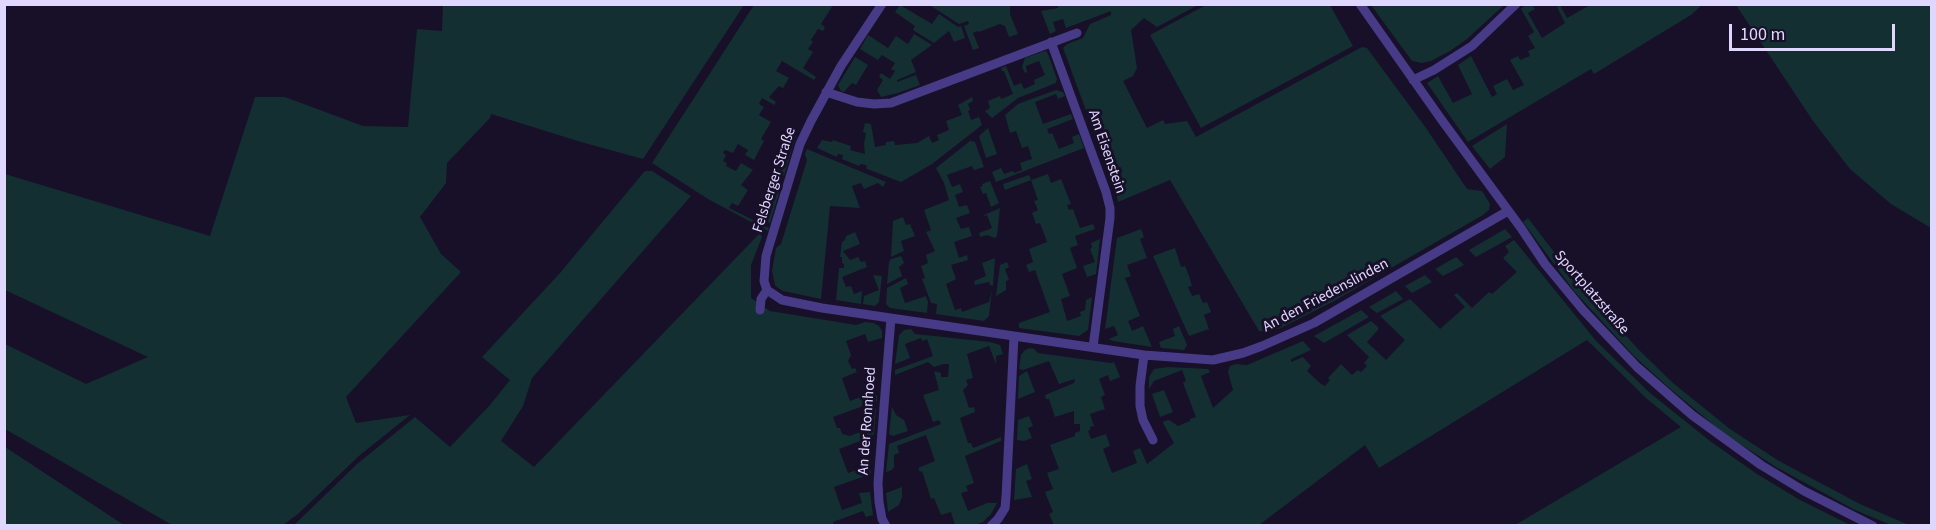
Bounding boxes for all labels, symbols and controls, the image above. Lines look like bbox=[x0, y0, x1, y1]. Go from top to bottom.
scale bar bbox=[1732, 12, 1898, 50]
text: 100 m bbox=[1740, 22, 1785, 47]
street label: Am Eisenstein bbox=[1083, 108, 1129, 196]
street label: Felsberger Straße bbox=[749, 125, 801, 235]
street label: Sportplatzstraße bbox=[1550, 247, 1632, 339]
street label: An den Friedenslinden bbox=[1260, 255, 1392, 337]
street label: An der Ronnhoed bbox=[855, 366, 881, 476]

